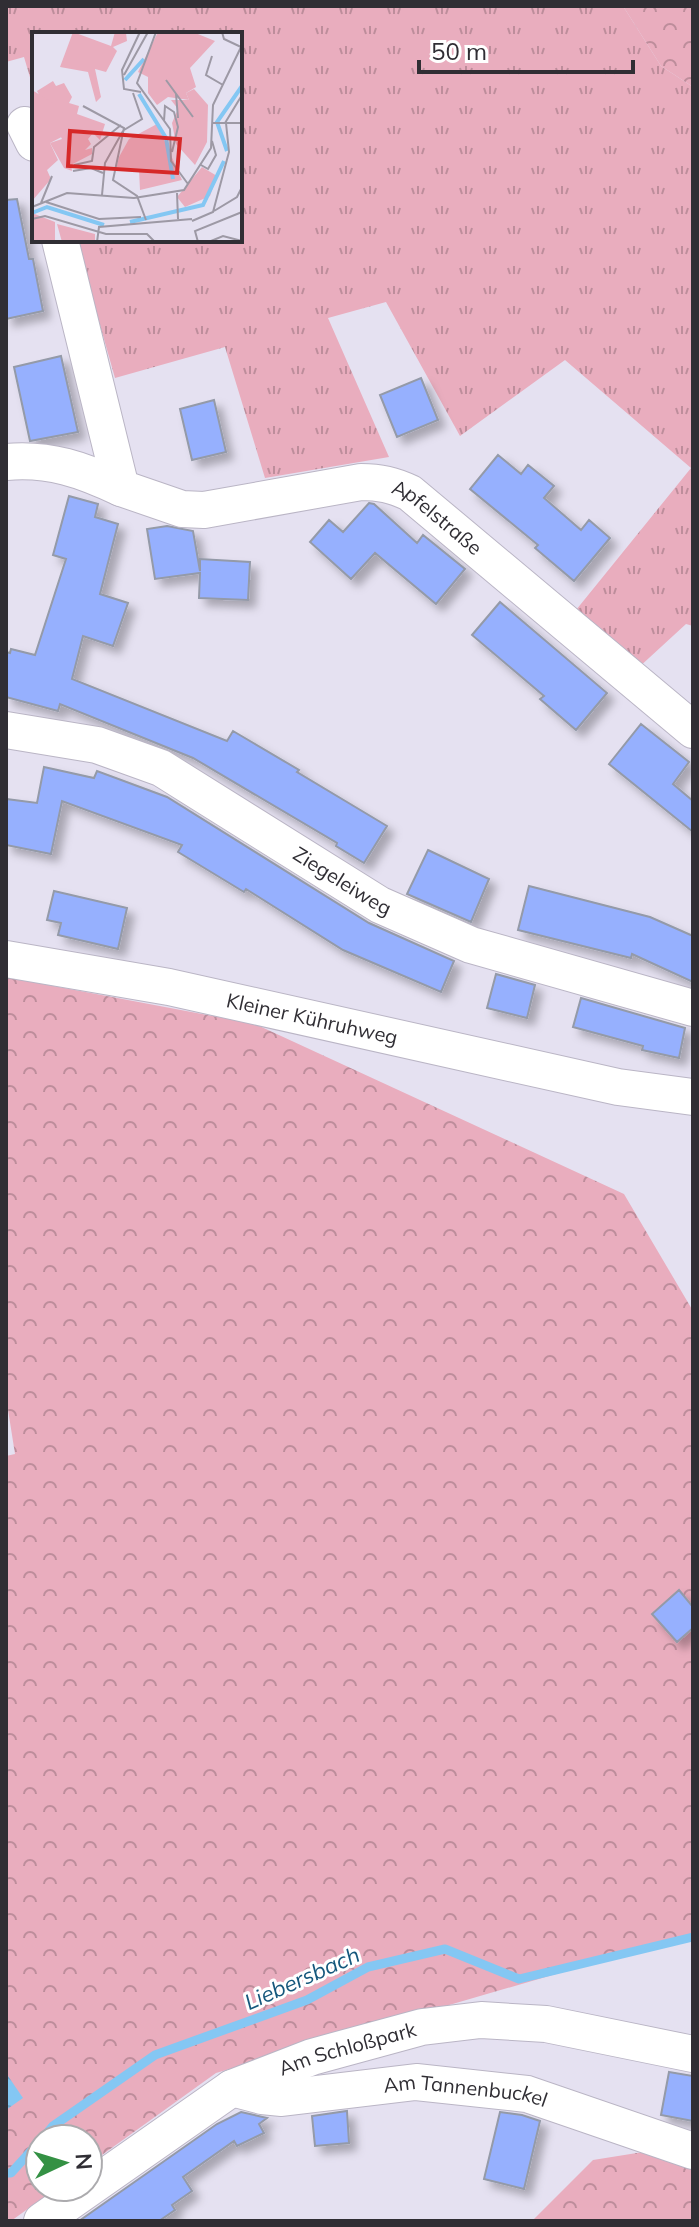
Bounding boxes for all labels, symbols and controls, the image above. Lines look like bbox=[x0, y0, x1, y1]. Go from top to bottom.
scale bar bbox=[419, 24, 633, 74]
inset map bbox=[32, 32, 242, 242]
text: 50 m bbox=[431, 36, 487, 66]
street label: Apfelstraße bbox=[389, 474, 487, 560]
street label: Ziegeleiweg bbox=[289, 841, 395, 920]
street label: Kleiner Kühruhweg bbox=[224, 987, 400, 1050]
water label: Liebersbach bbox=[240, 1940, 364, 2016]
street label: Am Schloßpark bbox=[275, 2016, 419, 2081]
street label: Am Tannenbuckel bbox=[382, 2069, 551, 2112]
north arrow bbox=[24, 2123, 104, 2203]
text: N bbox=[69, 2152, 98, 2171]

